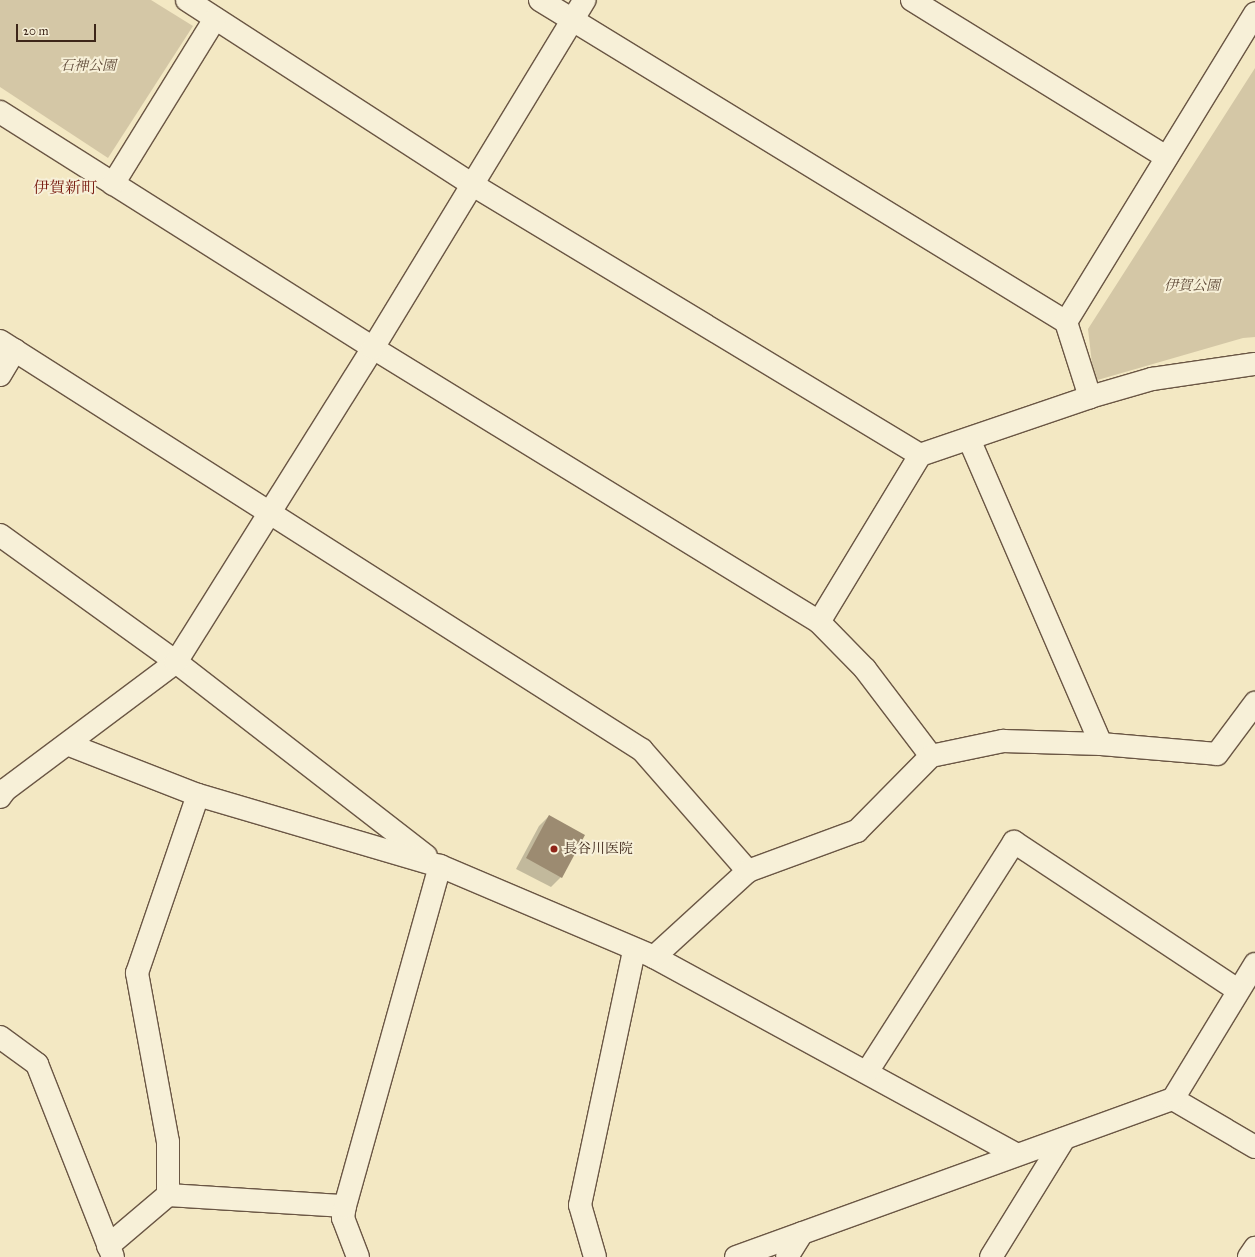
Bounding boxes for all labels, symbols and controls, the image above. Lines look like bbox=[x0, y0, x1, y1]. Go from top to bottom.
scale bar bbox=[18, 16, 98, 42]
text: 20 m bbox=[23, 24, 49, 38]
park label: 石神公園 bbox=[60, 58, 116, 74]
district label: 伊賀新町 bbox=[33, 178, 97, 198]
park label: 伊賀公園 bbox=[1164, 278, 1220, 294]
place label: 長谷川医院 bbox=[563, 841, 633, 857]
marker: 長谷川医院 bbox=[548, 843, 560, 855]

